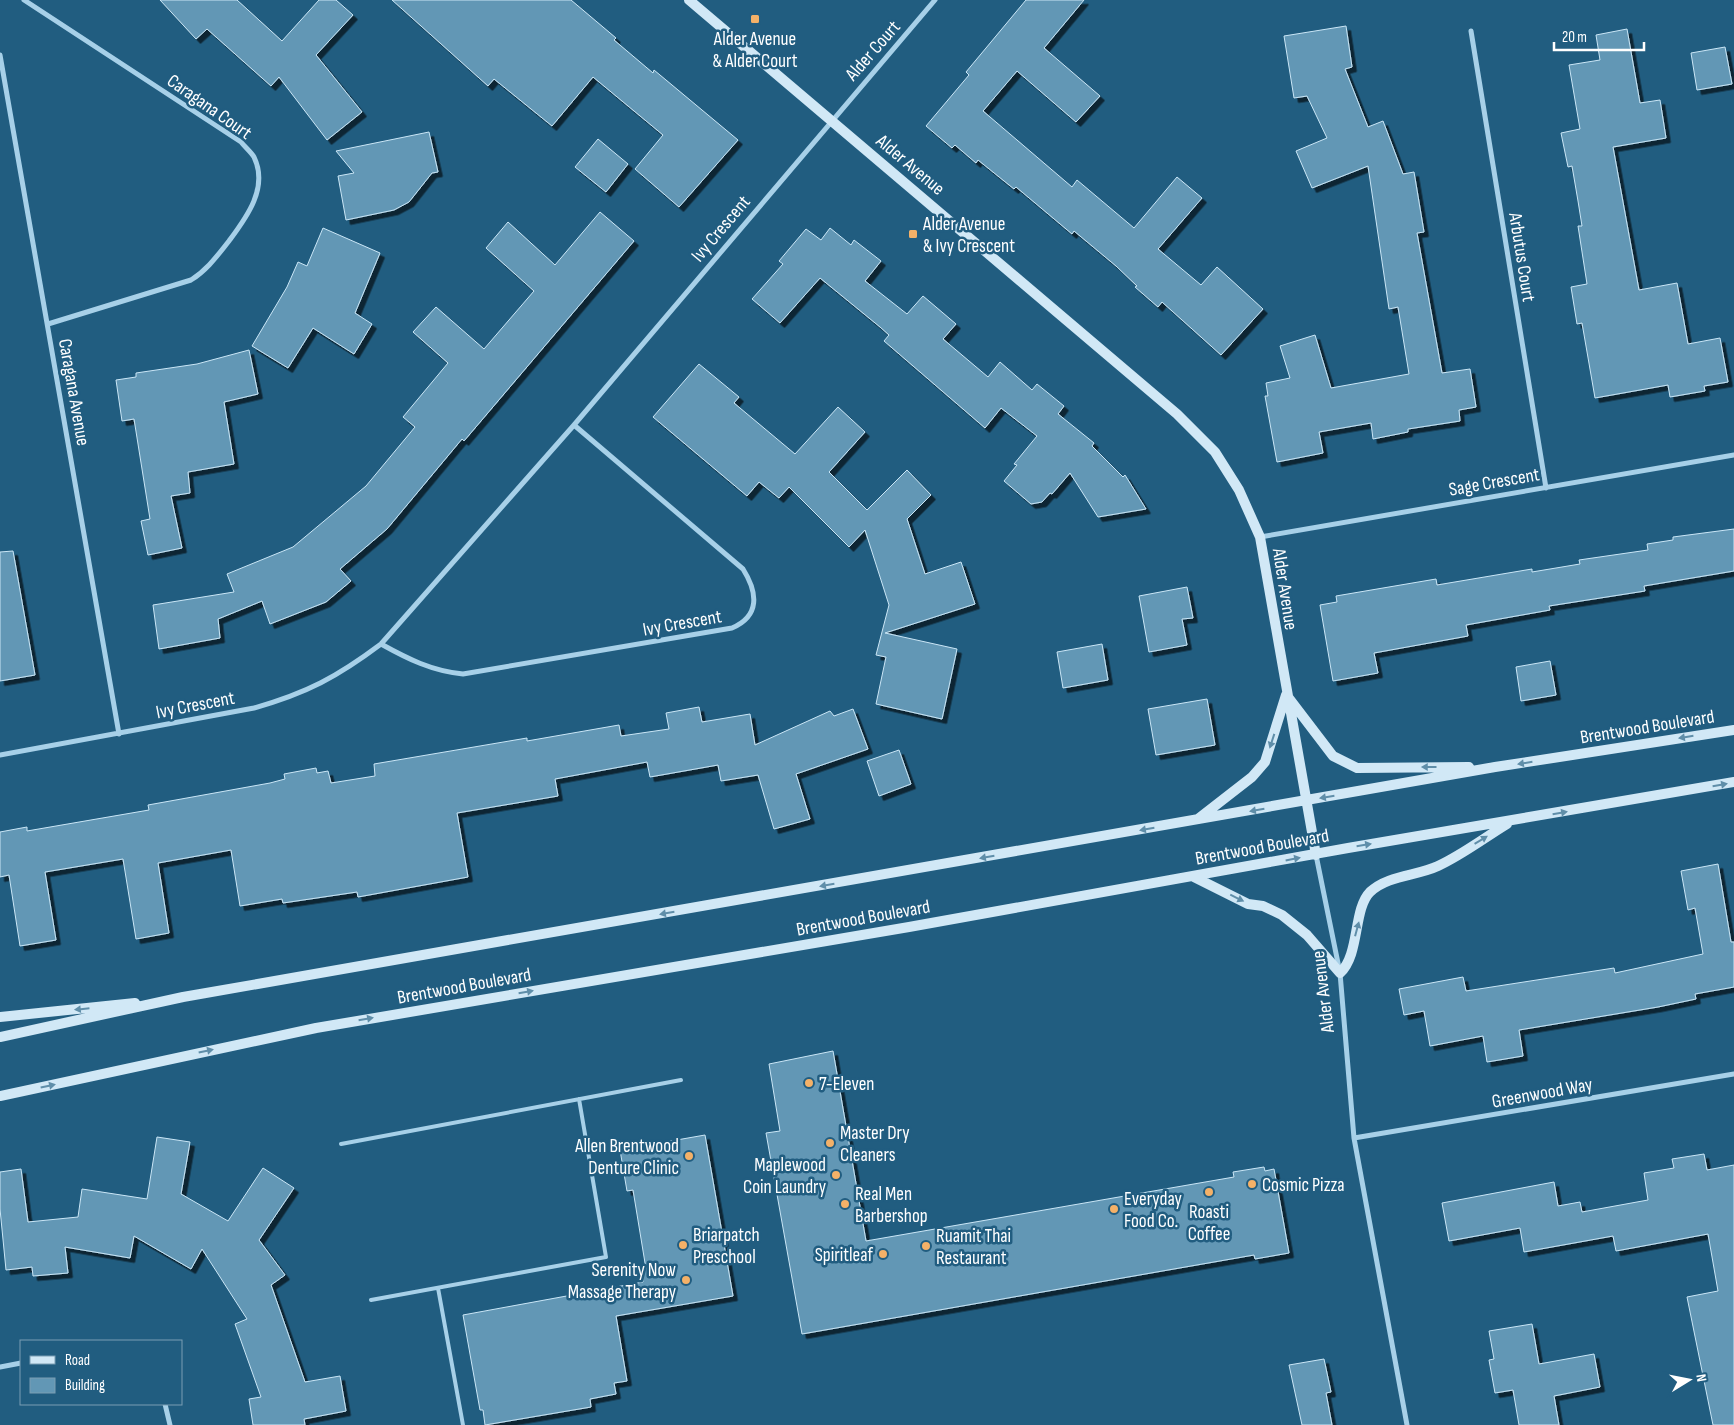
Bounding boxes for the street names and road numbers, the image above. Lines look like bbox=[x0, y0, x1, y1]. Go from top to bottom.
street label: Alder Court bbox=[840, 16, 906, 87]
street label: Caragana Court bbox=[162, 70, 256, 145]
street label: Alder Avenue bbox=[870, 129, 949, 200]
street label: Ivy Crescent bbox=[687, 191, 756, 267]
street label: Arbutus Court bbox=[1503, 210, 1540, 304]
street label: Caragana Avenue bbox=[53, 337, 94, 448]
street label: Sage Crescent bbox=[1447, 463, 1542, 502]
street label: Alder Avenue bbox=[1267, 546, 1302, 632]
street label: Ivy Crescent bbox=[641, 605, 724, 642]
street label: Ivy Crescent bbox=[154, 687, 237, 724]
street label: Brentwood Boulevard bbox=[1579, 706, 1716, 749]
street label: Brentwood Boulevard bbox=[1194, 824, 1331, 871]
street label: Brentwood Boulevard bbox=[795, 895, 932, 942]
street label: Alder Avenue bbox=[1307, 950, 1340, 1035]
street label: Brentwood Boulevard bbox=[396, 963, 533, 1010]
street label: Greenwood Way bbox=[1490, 1073, 1595, 1114]

